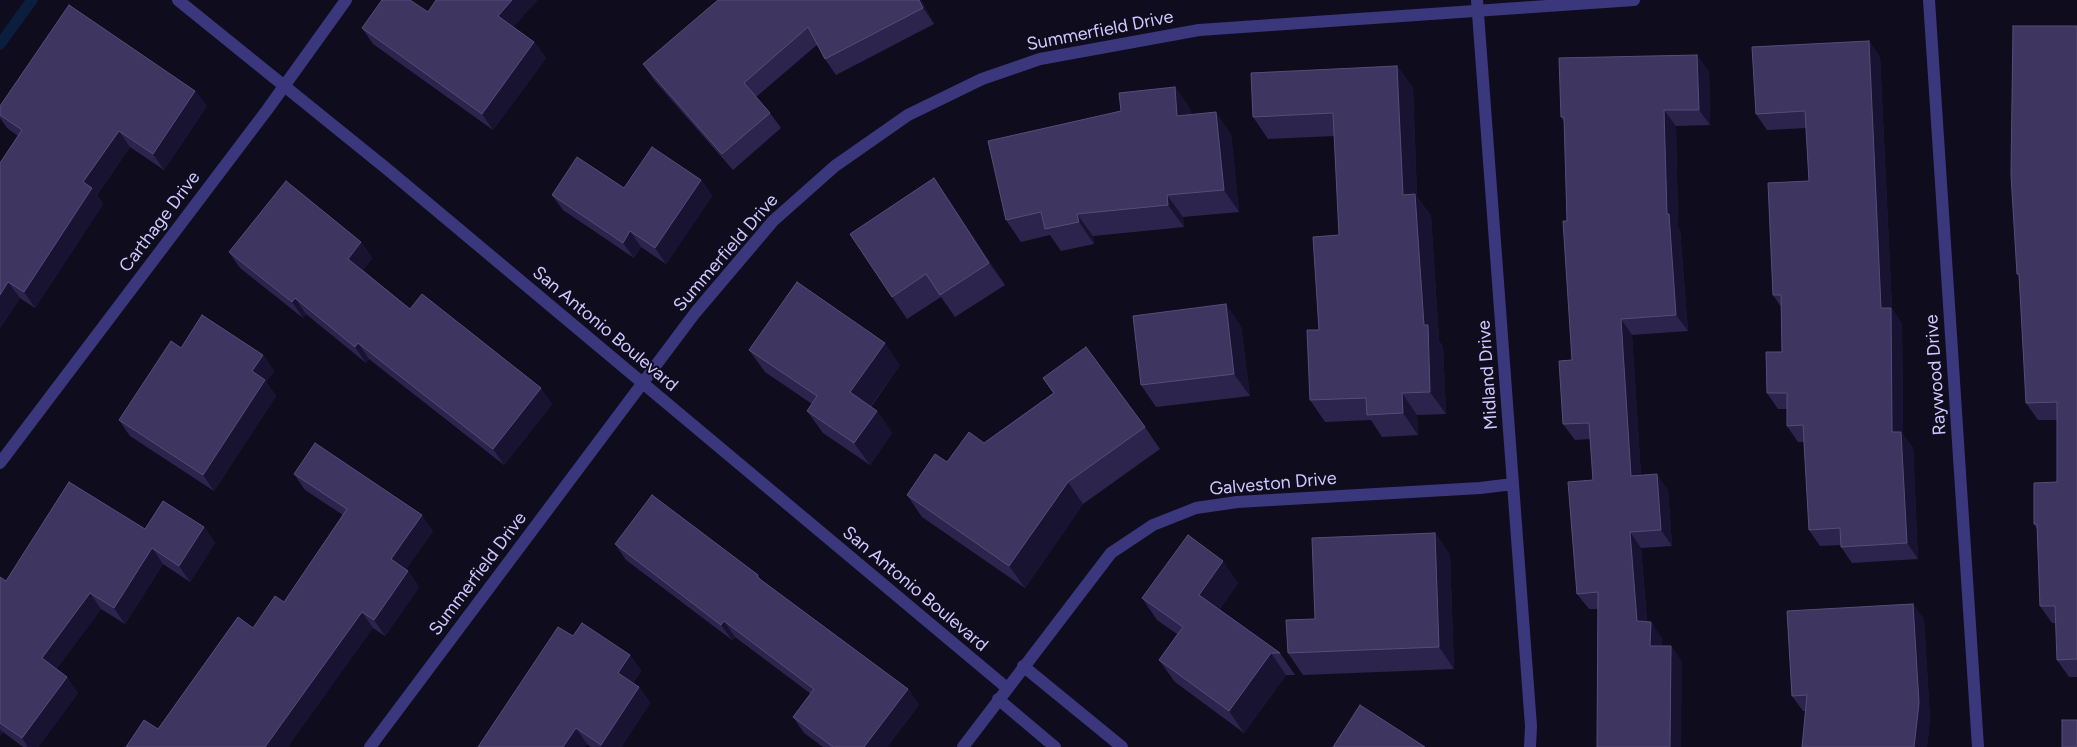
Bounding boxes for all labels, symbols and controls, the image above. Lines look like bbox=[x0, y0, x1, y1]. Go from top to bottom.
street label: Summerfield Drive bbox=[1025, 6, 1175, 56]
street label: Carthage Drive bbox=[115, 167, 205, 277]
street label: Summerfield Drive bbox=[669, 190, 783, 316]
street label: San Antonio Boulevard bbox=[528, 262, 682, 396]
street label: Raywood Drive bbox=[1921, 314, 1951, 436]
street label: Midland Drive bbox=[1473, 320, 1503, 430]
street label: Galveston Drive bbox=[1209, 468, 1337, 500]
street label: Summerfield Drive bbox=[425, 508, 531, 640]
street label: San Antonio Boulevard bbox=[838, 522, 992, 656]

